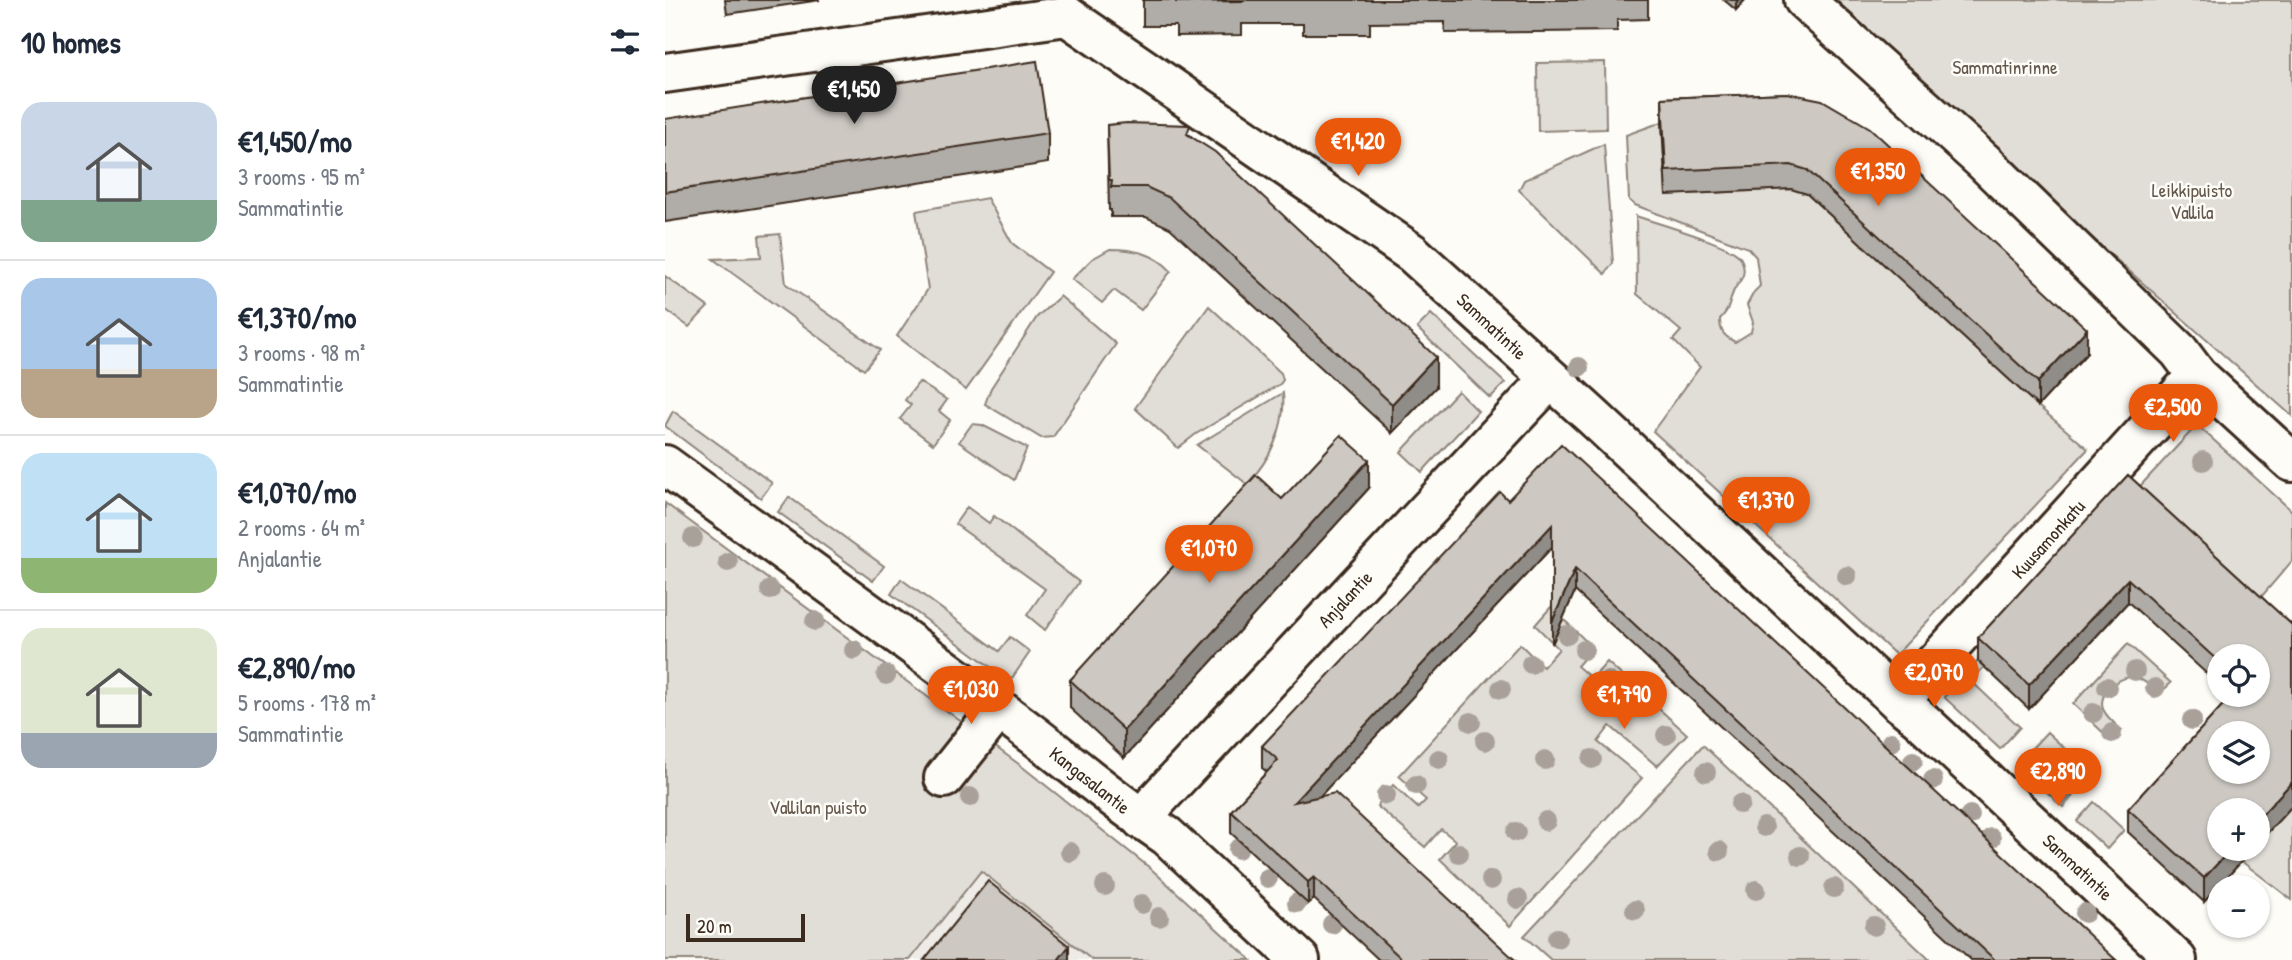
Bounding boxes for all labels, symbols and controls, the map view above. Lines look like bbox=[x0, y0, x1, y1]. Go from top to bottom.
text: 10 homes bbox=[21, 22, 121, 62]
icon: filters bbox=[606, 23, 644, 61]
park label: Sammatinrinne bbox=[1952, 54, 2058, 80]
pin: €1,450 bbox=[797, 66, 911, 126]
text: €1,450 bbox=[828, 73, 880, 104]
pin: €1,420 bbox=[1301, 118, 1415, 178]
text: €1,450/mo bbox=[238, 121, 352, 161]
text: €1,420 bbox=[1331, 125, 1385, 156]
icon: home bbox=[77, 130, 161, 214]
pin: €1,350 bbox=[1821, 148, 1935, 208]
text: €1,350 bbox=[1851, 155, 1905, 186]
text: 3 rooms · 95 m² bbox=[238, 161, 365, 192]
park label: Leikkipuisto Vallila bbox=[2152, 177, 2233, 225]
text: Sammatintie bbox=[238, 192, 344, 223]
street label: Sammatintie bbox=[1451, 287, 1533, 366]
text: €1,370/mo bbox=[238, 297, 356, 337]
icon: home bbox=[77, 306, 161, 390]
text: 3 rooms · 98 m² bbox=[238, 337, 365, 368]
text: Sammatintie bbox=[238, 368, 344, 399]
pin: €2,500 bbox=[2116, 384, 2230, 444]
text: €2,500 bbox=[2145, 391, 2201, 422]
text: €1,070/mo bbox=[238, 472, 356, 512]
pin: €1,370 bbox=[1709, 477, 1823, 537]
icon: home bbox=[77, 481, 161, 565]
text: €1,370 bbox=[1738, 484, 1794, 515]
street label: Kuusamonkatu bbox=[2005, 493, 2091, 584]
text: 2 rooms · 64 m² bbox=[238, 512, 365, 543]
pin: €1,070 bbox=[1152, 526, 1266, 585]
text: €1,070 bbox=[1181, 532, 1237, 563]
text: Anjalantie bbox=[238, 543, 322, 574]
street label: Anjalantie bbox=[1312, 565, 1378, 633]
map controls bbox=[2207, 644, 2270, 938]
button: locate bbox=[2207, 644, 2270, 707]
text: €2,890/mo bbox=[238, 647, 355, 687]
pin: €2,070 bbox=[1877, 650, 1991, 709]
icon: home bbox=[77, 656, 161, 740]
text: €2,070 bbox=[1905, 656, 1963, 687]
pin: €1,030 bbox=[914, 666, 1028, 726]
pin: €1,790 bbox=[1567, 672, 1681, 731]
text: €1,030 bbox=[944, 673, 998, 704]
text: €1,790 bbox=[1597, 678, 1651, 709]
text: 5 rooms · 178 m² bbox=[238, 687, 376, 718]
text: Sammatintie bbox=[238, 718, 344, 749]
button: layers bbox=[2207, 721, 2270, 784]
street label: Kangasalantie bbox=[1044, 740, 1136, 820]
pin: €2,890 bbox=[2001, 748, 2115, 808]
text: €2,890 bbox=[2030, 755, 2086, 786]
park label: Vallilan puisto bbox=[769, 794, 867, 820]
button: + bbox=[2207, 798, 2270, 861]
street label: Sammatintie bbox=[2037, 828, 2119, 907]
button: − bbox=[2207, 875, 2270, 938]
scale bar bbox=[686, 911, 805, 943]
text: 20 m bbox=[697, 913, 732, 939]

